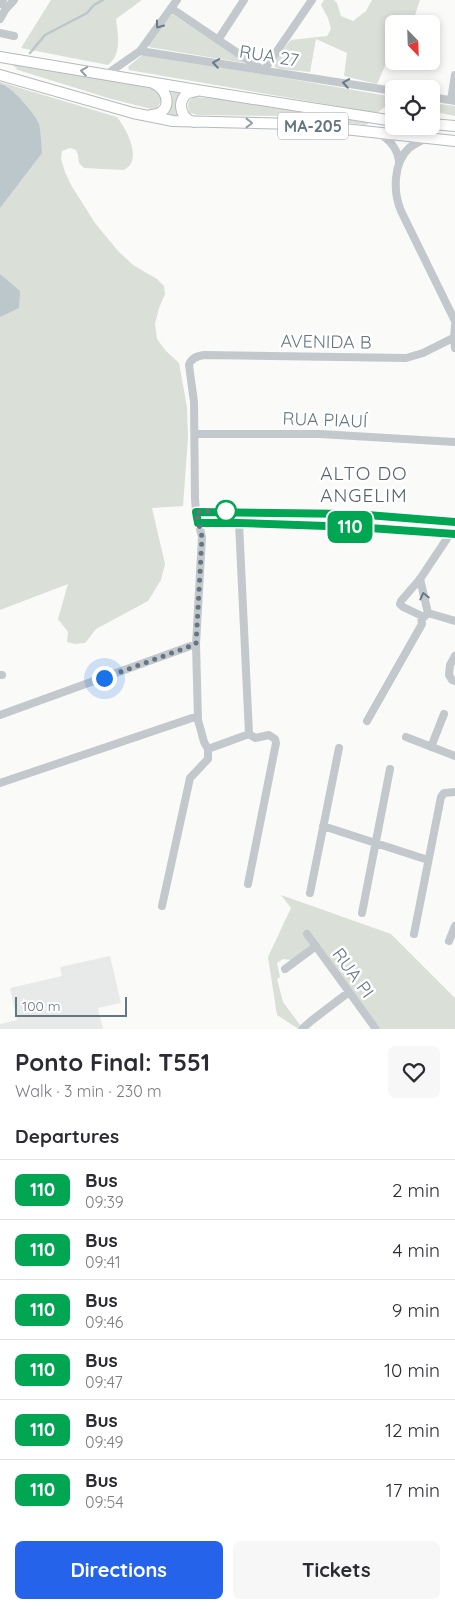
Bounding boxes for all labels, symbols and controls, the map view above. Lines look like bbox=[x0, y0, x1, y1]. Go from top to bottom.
north arrow bbox=[385, 15, 440, 70]
map controls bbox=[385, 15, 440, 135]
one-way arrow bbox=[156, 19, 164, 28]
street label: RUA 27 bbox=[238, 39, 301, 72]
one-way arrow bbox=[212, 58, 220, 68]
one-way arrow bbox=[79, 66, 88, 76]
one-way arrow bbox=[341, 79, 350, 89]
button: locate bbox=[385, 80, 440, 135]
road number: MA-205 bbox=[278, 112, 348, 140]
one-way arrow bbox=[245, 117, 253, 128]
street label: AVENIDA B bbox=[280, 329, 372, 354]
street label: RUA PIAUÍ bbox=[282, 407, 368, 432]
district label: ALTO DO ANGELIM bbox=[320, 461, 408, 507]
unlabelled marker bbox=[215, 500, 237, 522]
line badge: 110 bbox=[321, 511, 379, 543]
text: 110 bbox=[337, 515, 363, 538]
one-way arrow bbox=[419, 592, 430, 601]
your location bbox=[92, 666, 117, 691]
street label: RUA PI bbox=[328, 943, 379, 1002]
scale bar bbox=[15, 994, 128, 1017]
text: 100 m bbox=[22, 997, 60, 1015]
button: heart bbox=[388, 1046, 440, 1098]
text: Ponto Final: T551 bbox=[15, 1047, 210, 1077]
text: Walk · 3 min · 230 m bbox=[15, 1081, 162, 1101]
text: Departures bbox=[15, 1124, 119, 1148]
text: Bus bbox=[85, 1168, 118, 1192]
text: 110 bbox=[30, 1178, 55, 1201]
text: 2 min bbox=[392, 1178, 440, 1202]
text: 09:39 bbox=[85, 1192, 124, 1212]
text: Bus bbox=[85, 1228, 118, 1252]
text: 110 bbox=[30, 1238, 55, 1261]
text: 4 min bbox=[392, 1238, 440, 1262]
text: 09:41 bbox=[85, 1252, 121, 1272]
text: Bus bbox=[85, 1288, 118, 1312]
text: 110 bbox=[30, 1298, 55, 1321]
text: 9 min bbox=[392, 1298, 440, 1322]
text: 09:46 bbox=[85, 1312, 123, 1332]
text: Bus bbox=[85, 1348, 118, 1372]
text: 110 bbox=[30, 1358, 55, 1381]
text: 10 min bbox=[384, 1358, 440, 1382]
text: 09:47 bbox=[85, 1372, 123, 1392]
text: Bus bbox=[85, 1408, 118, 1432]
text: 110 bbox=[30, 1418, 55, 1441]
text: 12 min bbox=[385, 1418, 440, 1442]
text: 09:49 bbox=[85, 1432, 123, 1452]
text: Bus bbox=[85, 1468, 118, 1492]
text: 110 bbox=[30, 1478, 55, 1501]
text: 17 min bbox=[386, 1478, 440, 1502]
text: 09:54 bbox=[85, 1492, 124, 1512]
button: Directions bbox=[15, 1541, 223, 1599]
button: Tickets bbox=[233, 1541, 440, 1599]

